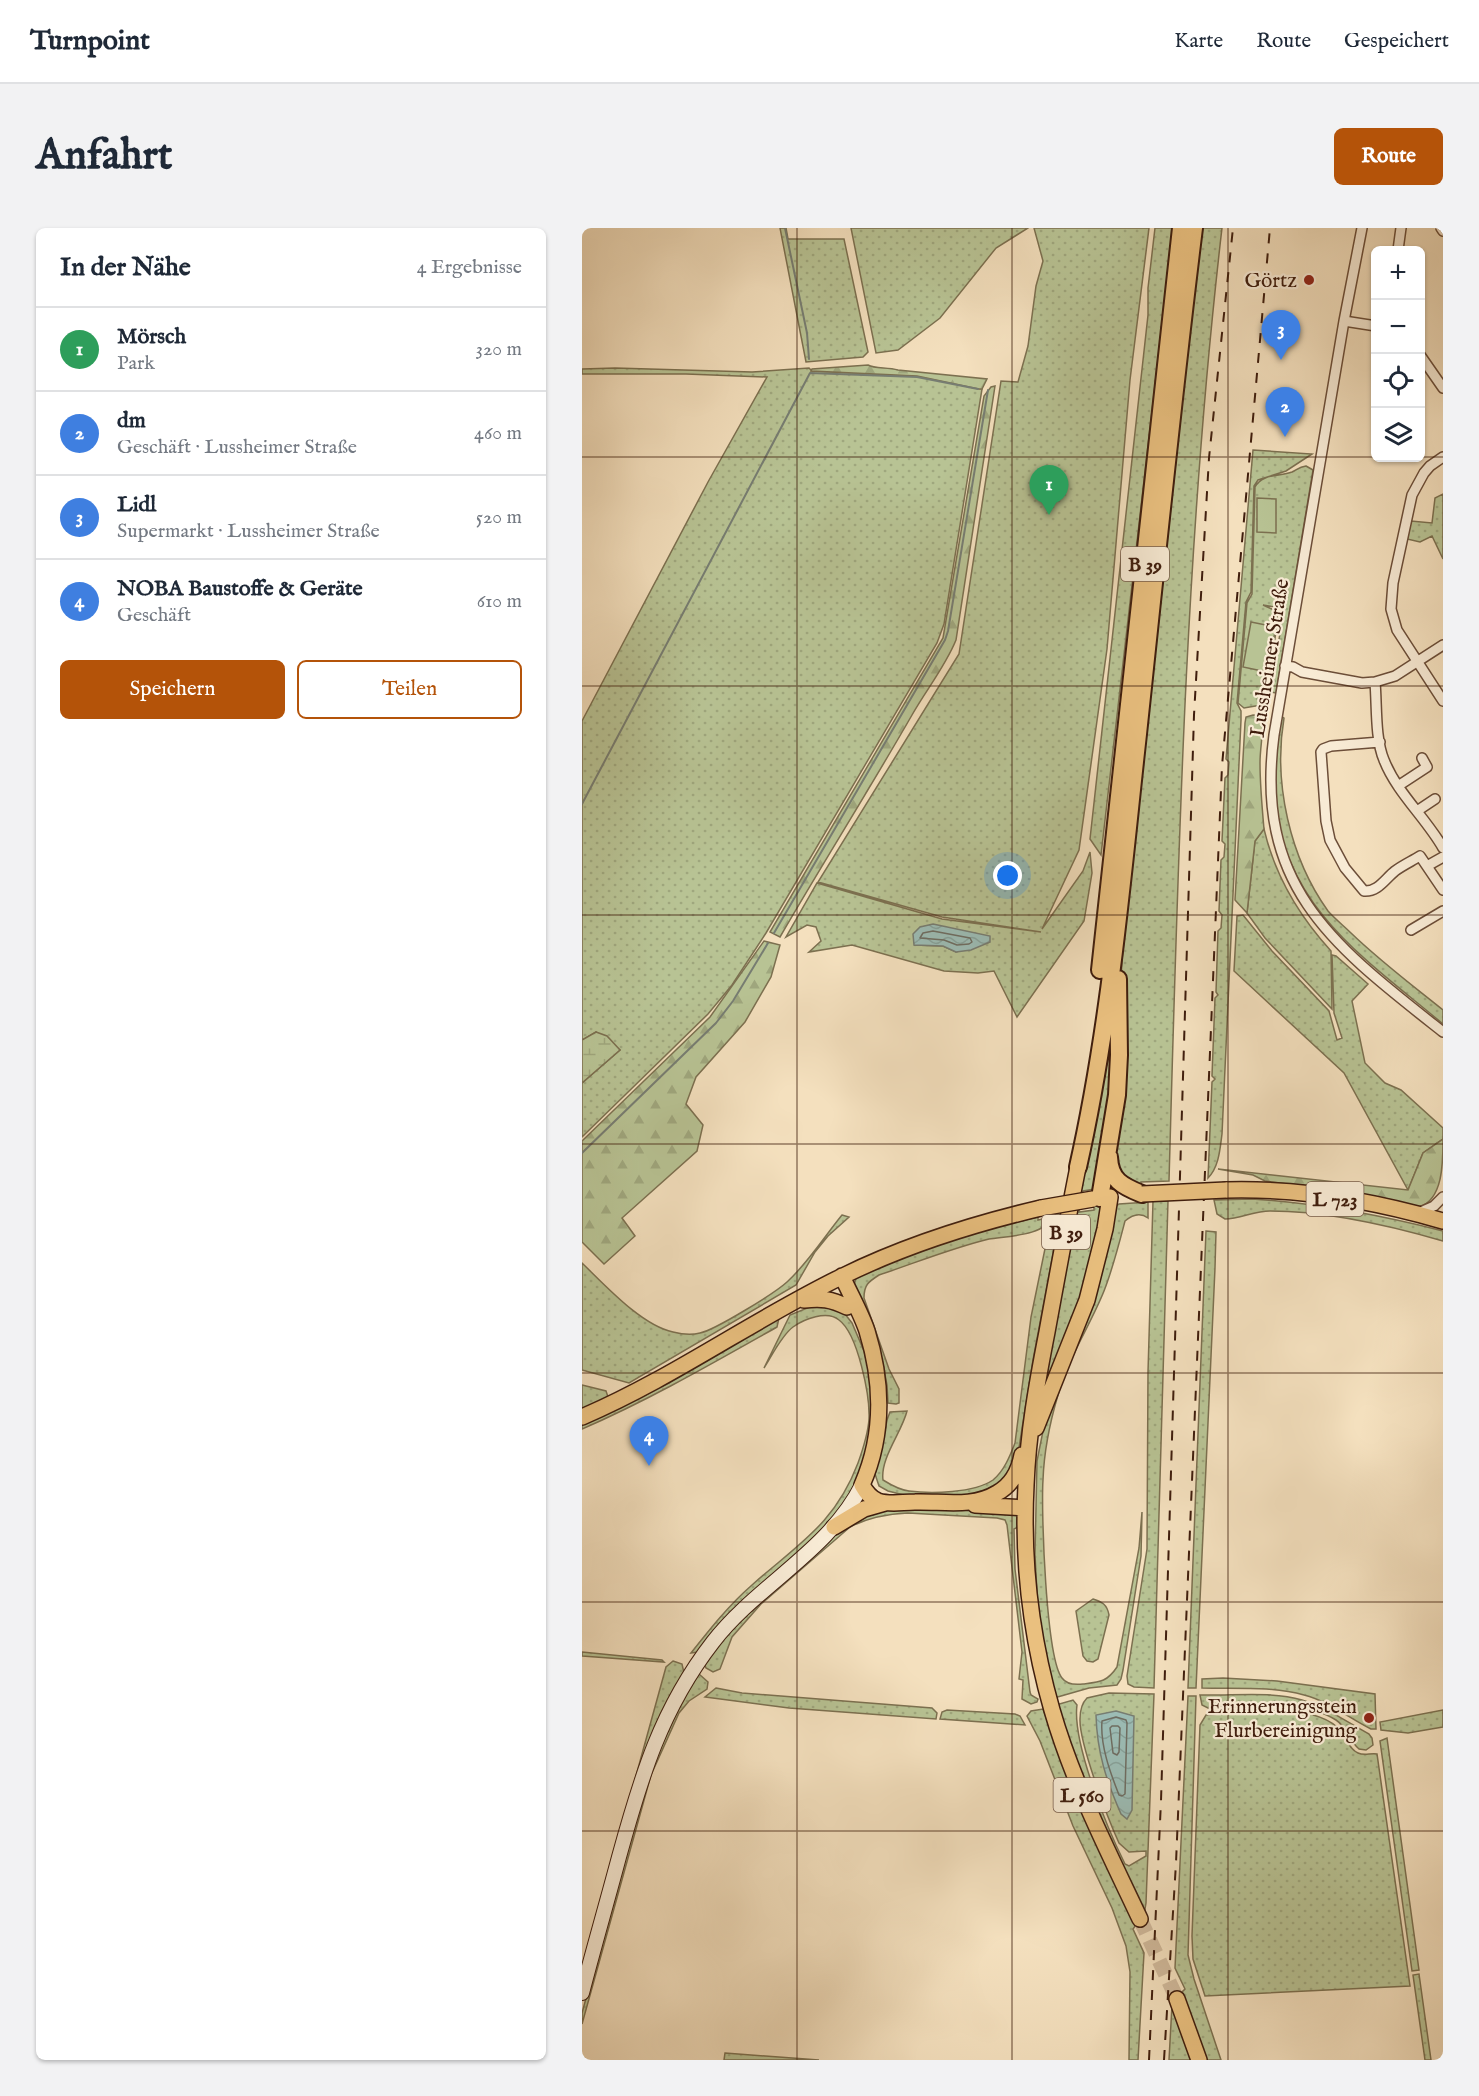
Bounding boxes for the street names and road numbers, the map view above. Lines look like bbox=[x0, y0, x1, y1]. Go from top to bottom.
road number: B 39 bbox=[1121, 547, 1169, 581]
street label: Lussheimer Straße bbox=[1245, 577, 1296, 740]
road number: L 723 bbox=[1306, 1182, 1364, 1216]
road number: B 39 bbox=[1042, 1215, 1090, 1249]
road number: L 560 bbox=[1054, 1778, 1110, 1812]

